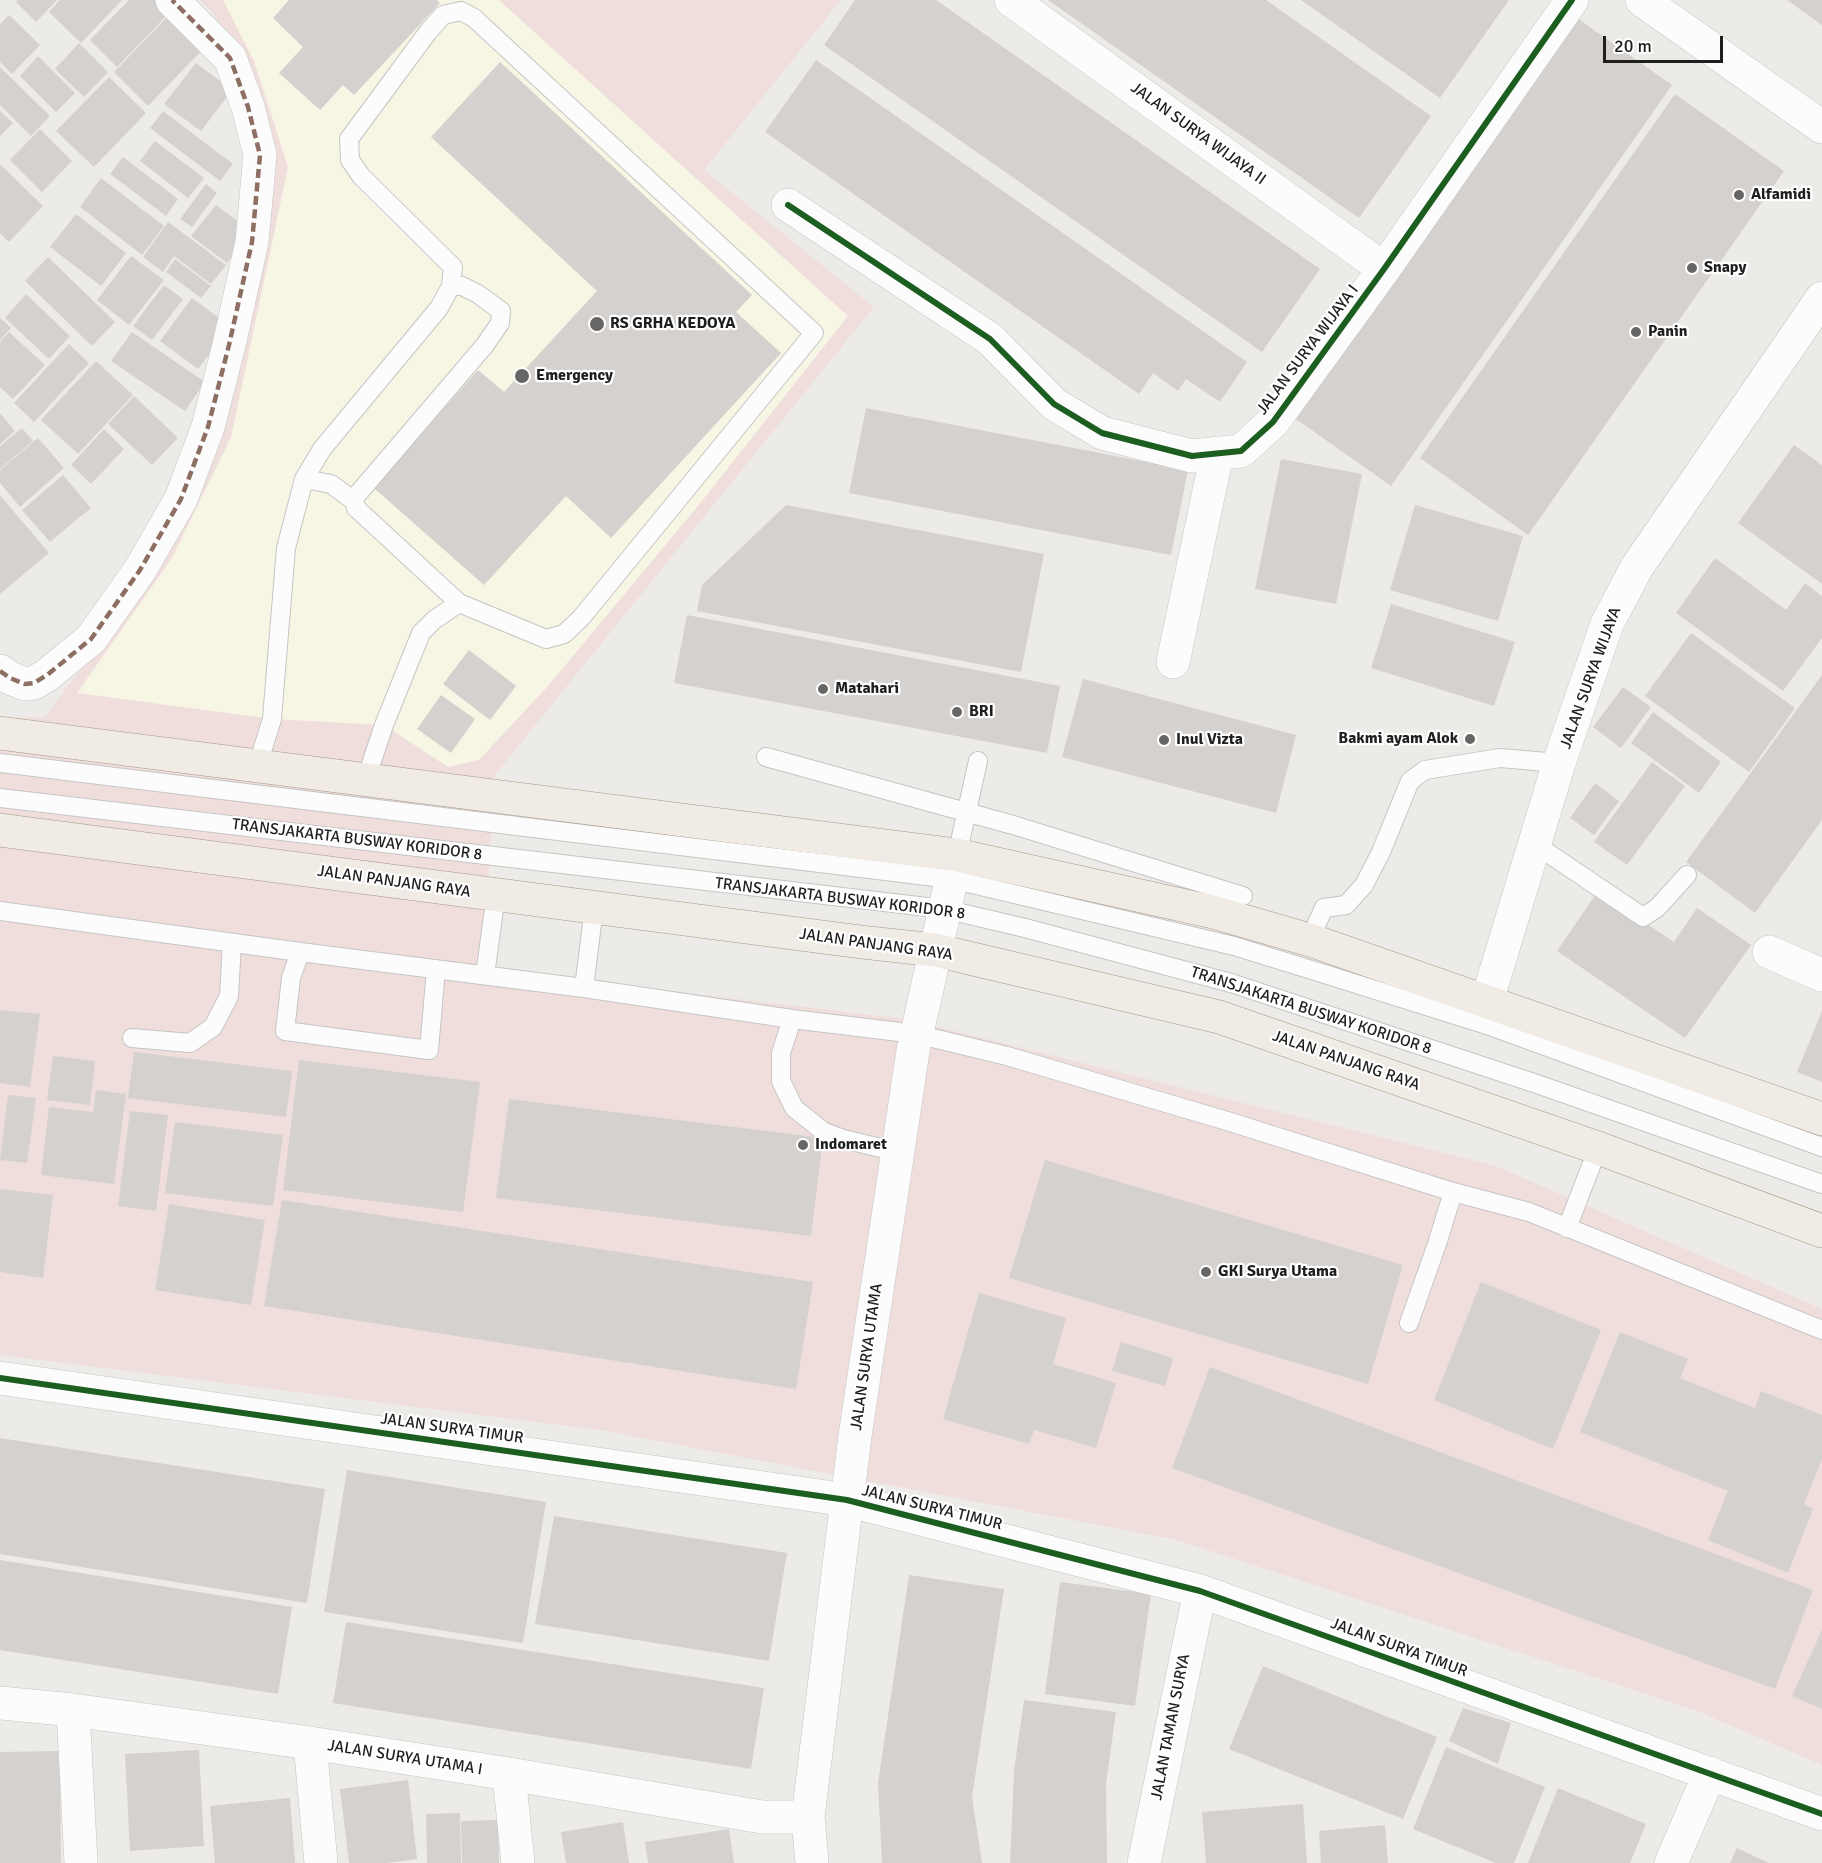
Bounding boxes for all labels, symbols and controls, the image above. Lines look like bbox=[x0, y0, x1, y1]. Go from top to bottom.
scale bar bbox=[1606, 24, 1726, 62]
text: 20 m bbox=[1614, 35, 1652, 57]
street label: JALAN SURYA WIJAYA II bbox=[1127, 79, 1269, 189]
place label: Alfamidi bbox=[1751, 185, 1811, 205]
marker: Alfamidi bbox=[1732, 188, 1746, 202]
place label: Snapy bbox=[1704, 258, 1746, 278]
marker: Snapy bbox=[1685, 261, 1699, 275]
street label: JALAN SURYA WIJAYA I bbox=[1253, 281, 1363, 419]
place label: RS GRHA KEDOYA bbox=[610, 314, 736, 334]
marker: RS GRHA KEDOYA bbox=[588, 315, 606, 333]
place label: Panin bbox=[1648, 322, 1688, 342]
marker: Panin bbox=[1629, 325, 1643, 339]
place label: Emergency bbox=[536, 366, 613, 386]
marker: Emergency bbox=[513, 367, 531, 385]
street label: JALAN SURYA WIJAYA bbox=[1556, 604, 1626, 752]
place label: Matahari bbox=[835, 679, 899, 699]
marker: Matahari bbox=[816, 682, 830, 696]
place label: BRI bbox=[969, 702, 994, 722]
marker: BRI bbox=[950, 705, 964, 719]
place label: Bakmi ayam Alok bbox=[1338, 729, 1458, 749]
place label: Inul Vizta bbox=[1176, 730, 1243, 750]
marker: Bakmi ayam Alok bbox=[1463, 732, 1477, 746]
marker: Inul Vizta bbox=[1157, 733, 1171, 747]
street label: TRANSJAKARTA BUSWAY KORIDOR 8 bbox=[231, 815, 483, 865]
street label: JALAN PANJANG RAYA bbox=[316, 862, 472, 902]
street label: TRANSJAKARTA BUSWAY KORIDOR 8 bbox=[714, 874, 966, 924]
street label: JALAN PANJANG RAYA bbox=[798, 925, 954, 965]
street label: TRANSJAKARTA BUSWAY KORIDOR 8 bbox=[1188, 963, 1434, 1059]
street label: JALAN PANJANG RAYA bbox=[1270, 1027, 1422, 1095]
place label: Indomaret bbox=[815, 1135, 887, 1155]
marker: Indomaret bbox=[796, 1138, 810, 1152]
place label: GKI Surya Utama bbox=[1218, 1262, 1337, 1282]
marker: GKI Surya Utama bbox=[1199, 1265, 1213, 1279]
street label: JALAN SURYA UTAMA bbox=[847, 1282, 887, 1432]
street label: JALAN SURYA TIMUR bbox=[379, 1409, 525, 1449]
street label: JALAN SURYA TIMUR bbox=[860, 1481, 1004, 1535]
street label: JALAN SURYA TIMUR bbox=[1328, 1614, 1470, 1682]
street label: JALAN TAMAN SURYA bbox=[1147, 1652, 1195, 1802]
street label: JALAN SURYA UTAMA I bbox=[326, 1736, 484, 1780]

